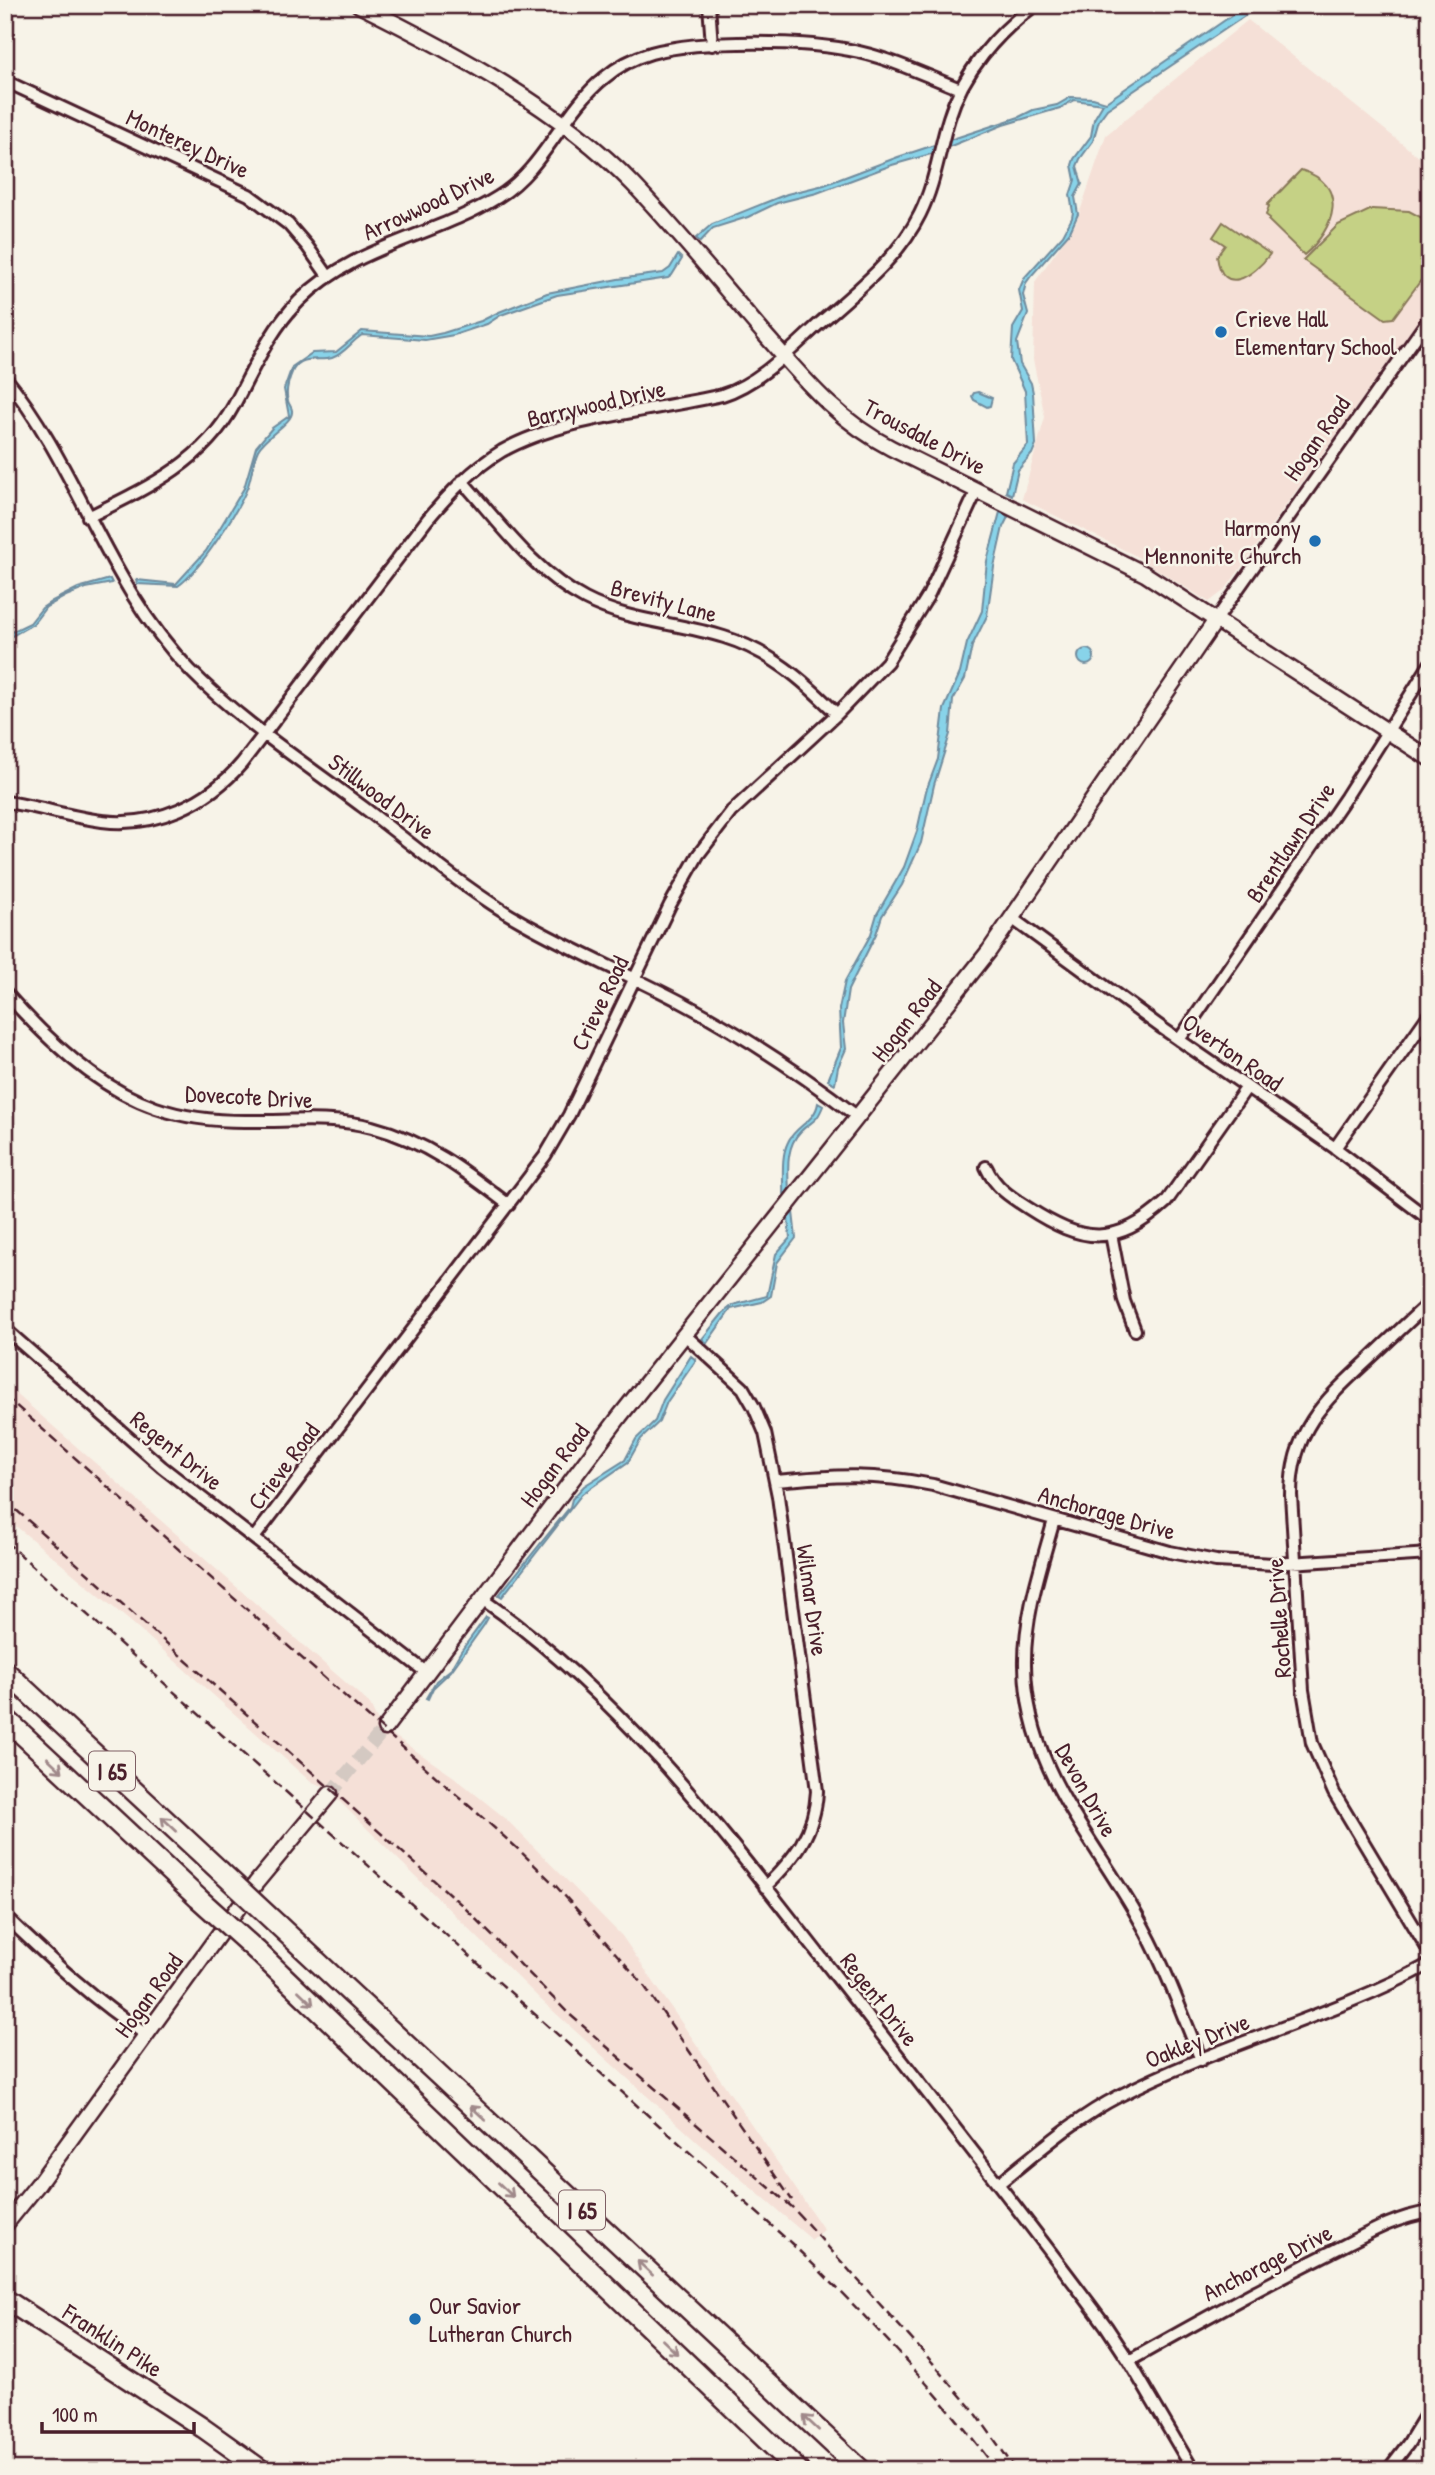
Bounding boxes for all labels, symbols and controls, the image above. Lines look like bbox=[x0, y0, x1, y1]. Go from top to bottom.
street label: Monterey Drive bbox=[121, 101, 255, 186]
street label: Arrowwood Drive bbox=[357, 158, 499, 247]
place label: Crieve Hall Elementary School bbox=[1235, 302, 1398, 362]
marker: Crieve Hall Elementary School bbox=[1213, 324, 1229, 340]
street label: Barrywood Drive bbox=[524, 371, 669, 434]
street label: Hogan Road bbox=[1275, 389, 1357, 487]
street label: Trousdale Drive bbox=[858, 390, 992, 482]
place label: Harmony Mennonite Church bbox=[1145, 511, 1301, 571]
marker: Harmony Mennonite Church bbox=[1307, 533, 1323, 549]
street label: Brevity Lane bbox=[607, 570, 721, 630]
street label: Stillwood Drive bbox=[322, 745, 442, 847]
street label: Brentlawn Drive bbox=[1238, 775, 1342, 908]
street label: Crieve Road bbox=[562, 950, 636, 1056]
street label: Hogan Road bbox=[864, 972, 948, 1068]
street label: Overton Road bbox=[1177, 1006, 1289, 1098]
street label: Dovecote Drive bbox=[184, 1077, 314, 1115]
street label: Regent Drive bbox=[124, 1403, 230, 1497]
street label: Crieve Road bbox=[240, 1416, 326, 1516]
street label: Hogan Road bbox=[512, 1417, 596, 1513]
street label: Anchorage Drive bbox=[1035, 1477, 1180, 1547]
street label: Wilmar Drive bbox=[789, 1542, 837, 1658]
street label: Rochelle Drive bbox=[1258, 1557, 1298, 1679]
street label: Devon Drive bbox=[1048, 1738, 1126, 1843]
road number: I 65 bbox=[89, 1752, 135, 1790]
one-way arrow bbox=[46, 1756, 63, 1773]
one-way arrow bbox=[160, 1816, 178, 1832]
street label: Hogan Road bbox=[107, 1946, 189, 2044]
street label: Regent Drive bbox=[833, 1946, 927, 2053]
one-way arrow bbox=[298, 1990, 315, 2007]
street label: Oakley Drive bbox=[1140, 2004, 1254, 2075]
one-way arrow bbox=[470, 2105, 487, 2122]
one-way arrow bbox=[497, 2181, 514, 2198]
road number: I 65 bbox=[559, 2190, 605, 2230]
street label: Anchorage Drive bbox=[1197, 2215, 1338, 2308]
one-way arrow bbox=[637, 2260, 654, 2277]
place label: Our Savior Lutheran Church bbox=[429, 2289, 572, 2349]
street label: Franklin Pike bbox=[56, 2295, 169, 2384]
marker: Our Savior Lutheran Church bbox=[407, 2311, 423, 2327]
one-way arrow bbox=[661, 2339, 678, 2356]
scale bar bbox=[42, 2391, 194, 2435]
text: 100 m bbox=[52, 2400, 98, 2429]
one-way arrow bbox=[802, 2415, 820, 2431]

